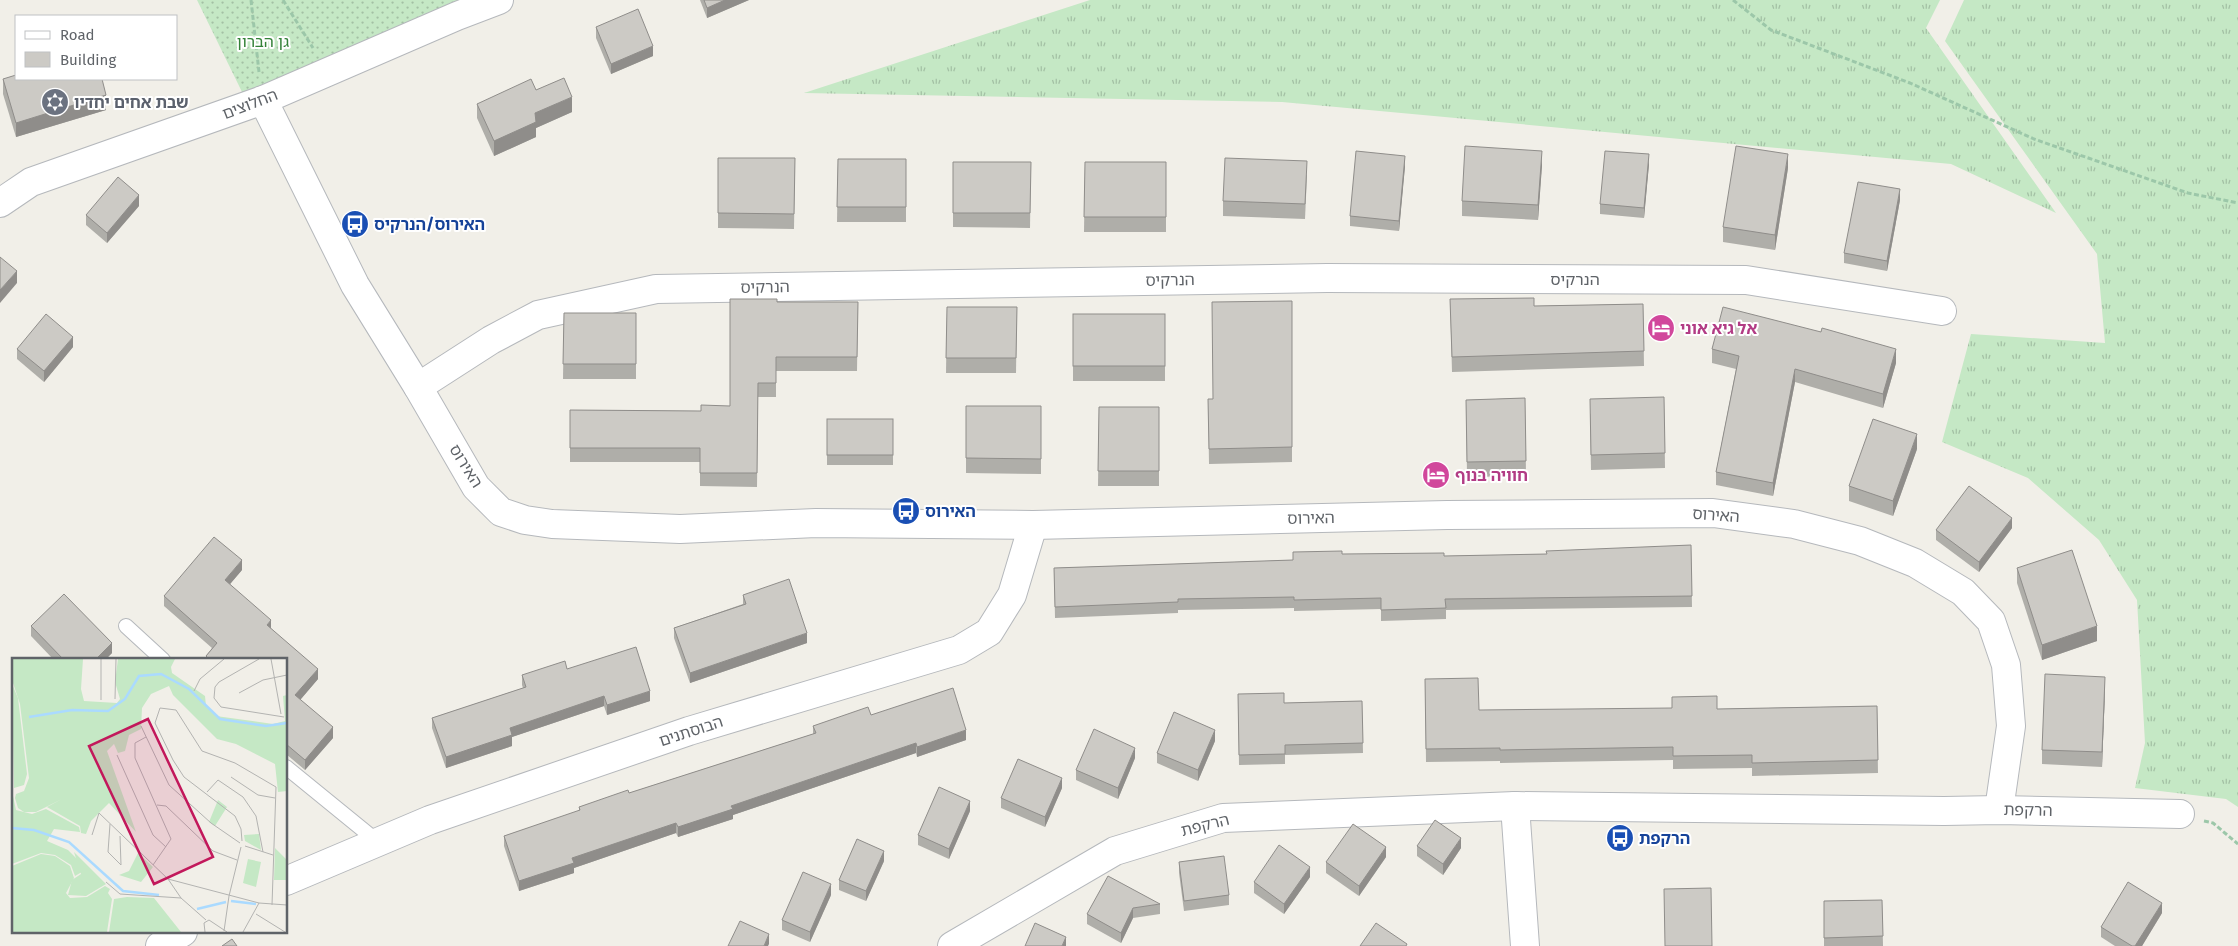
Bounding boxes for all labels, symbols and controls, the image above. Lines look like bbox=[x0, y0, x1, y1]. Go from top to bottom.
legend bbox=[15, 15, 178, 80]
text: Road bbox=[60, 26, 95, 44]
park label: גן הברון bbox=[237, 32, 289, 51]
text: Building bbox=[60, 51, 116, 69]
street label: החלוצים bbox=[220, 85, 280, 123]
synagogue icon: שבת אחים יחדיו bbox=[40, 87, 70, 117]
place label: שבת אחים יחדיו bbox=[74, 93, 189, 112]
bus stop icon: האירוס/הנרקיס bbox=[340, 209, 370, 239]
place label: האירוס/הנרקיס bbox=[374, 215, 485, 234]
street label: הנרקיס bbox=[1145, 270, 1195, 290]
street label: הנרקיס bbox=[1550, 270, 1600, 289]
street label: הנרקיס bbox=[740, 277, 790, 297]
hotel icon: אל גיא אוני bbox=[1646, 313, 1676, 343]
place label: אל גיא אוני bbox=[1680, 319, 1757, 338]
street label: האירוס bbox=[445, 441, 487, 491]
hotel icon: חוויה בנוף bbox=[1421, 460, 1451, 490]
place label: חוויה בנוף bbox=[1455, 466, 1528, 485]
bus stop icon: האירוס bbox=[891, 496, 921, 526]
place label: האירוס bbox=[925, 502, 976, 521]
street label: האירוס bbox=[1692, 504, 1740, 526]
street label: האירוס bbox=[1287, 508, 1335, 528]
inset map bbox=[12, 658, 288, 934]
street label: הבוסתנים bbox=[657, 712, 725, 750]
street label: הרקפת bbox=[2003, 800, 2053, 820]
street label: הרקפת bbox=[1179, 810, 1231, 840]
bus stop icon: הרקפת bbox=[1605, 823, 1635, 853]
place label: הרקפת bbox=[1639, 829, 1690, 848]

